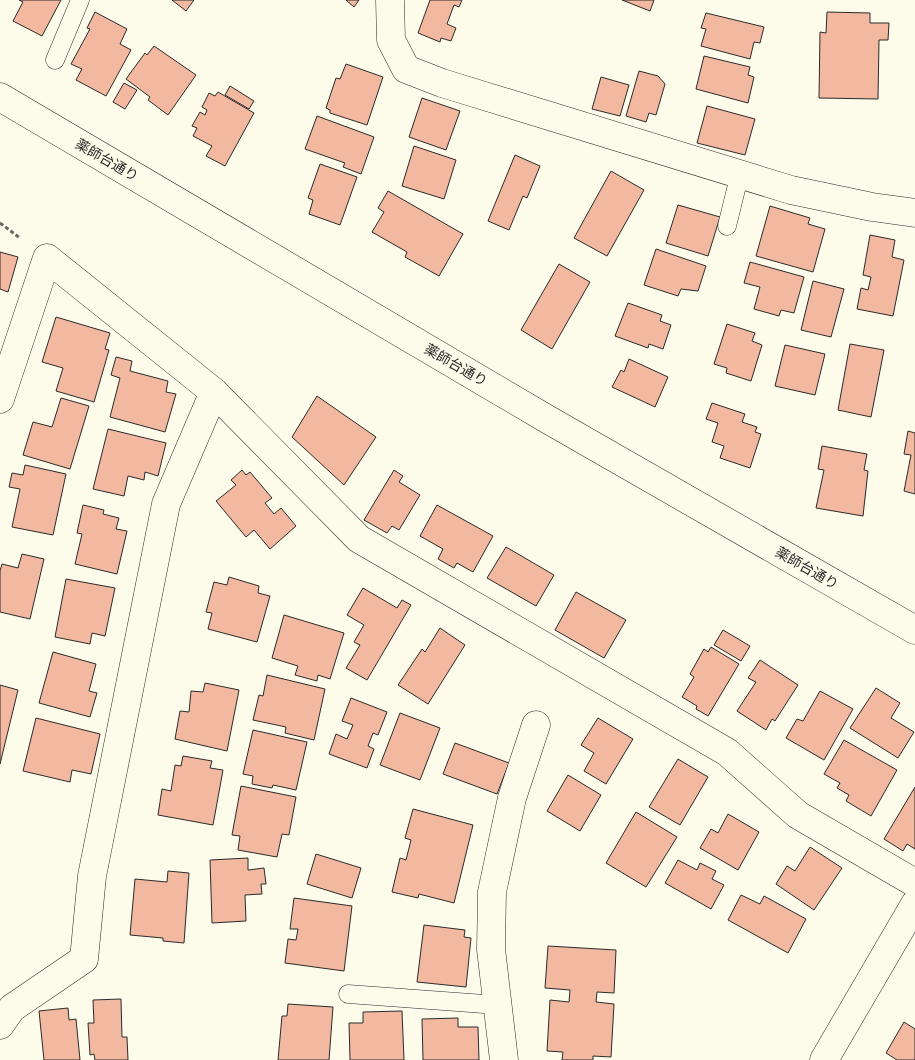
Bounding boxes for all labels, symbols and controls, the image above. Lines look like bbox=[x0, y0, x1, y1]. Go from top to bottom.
street label: 薬師台通り bbox=[72, 135, 142, 185]
street label: 薬師台通り bbox=[421, 340, 491, 390]
street label: 薬師台通り bbox=[772, 543, 842, 593]

